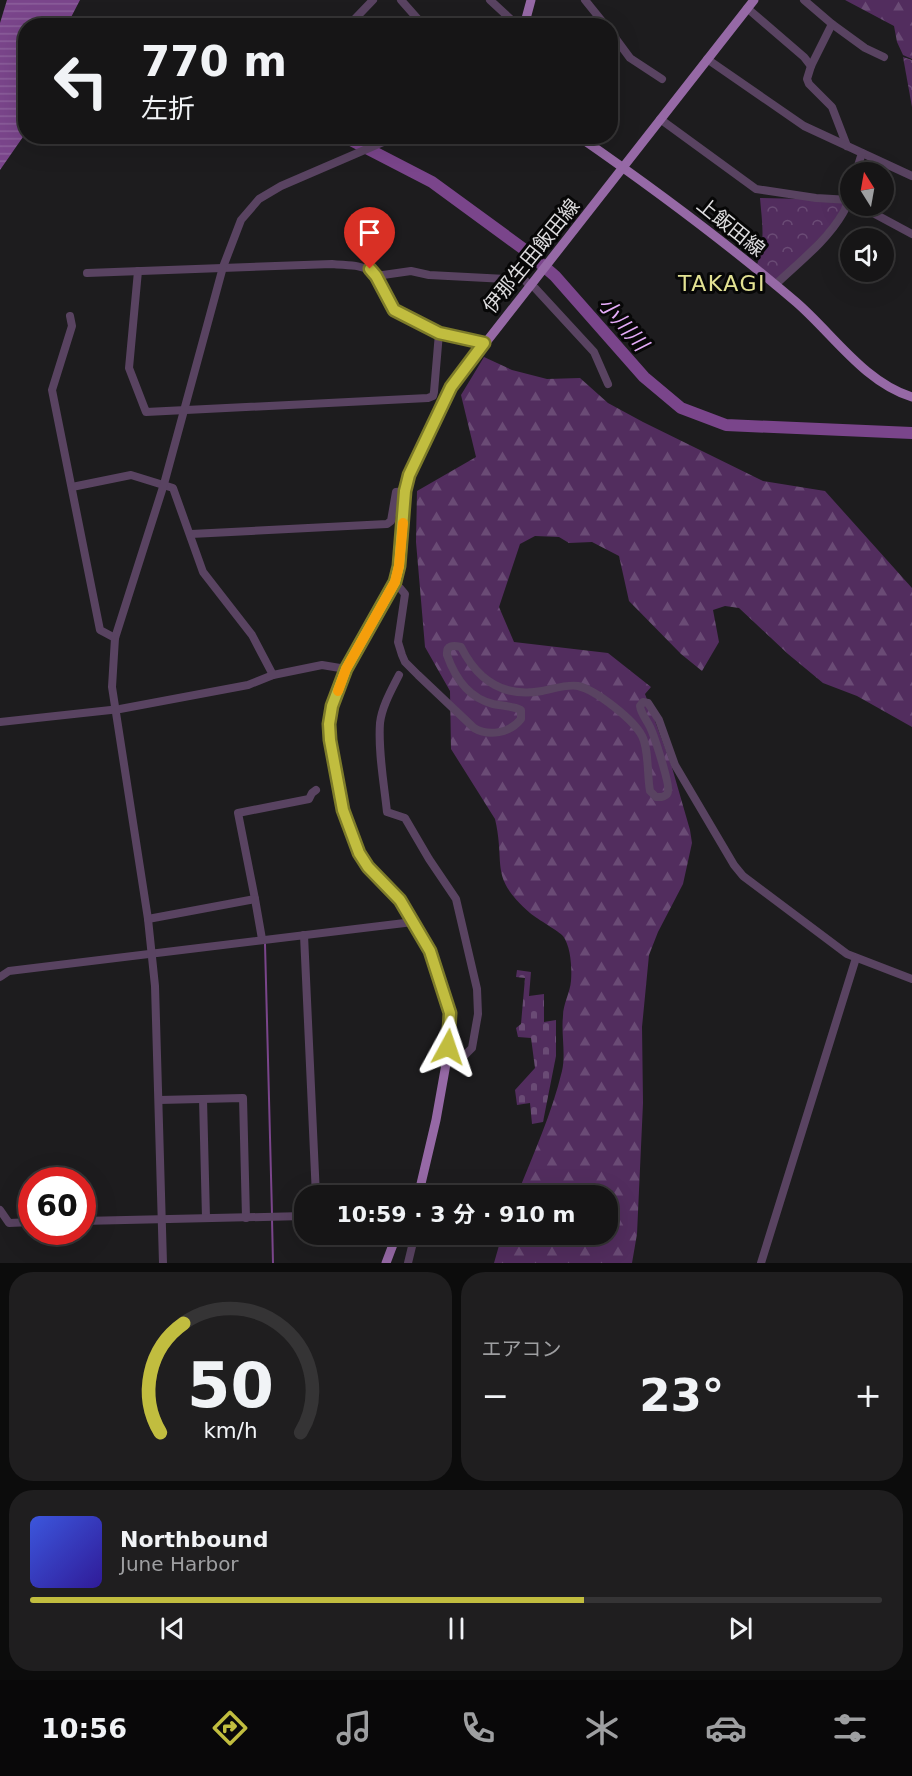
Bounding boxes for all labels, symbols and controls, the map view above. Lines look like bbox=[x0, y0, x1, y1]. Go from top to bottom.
text: 770 m bbox=[141, 37, 287, 86]
icon: left bbox=[42, 42, 120, 120]
text: 左折 bbox=[141, 93, 195, 124]
north arrow bbox=[840, 162, 894, 216]
map controls bbox=[840, 162, 894, 282]
street label: 上飯田線 bbox=[692, 193, 770, 261]
street label: 伊那生田飯田線 bbox=[478, 194, 584, 318]
pin bbox=[344, 207, 395, 269]
icon: arrive bbox=[353, 216, 386, 249]
button: sound bbox=[840, 228, 894, 282]
district label: TAKAGI bbox=[677, 271, 766, 296]
water label: 小川川 bbox=[593, 292, 654, 357]
position arrow bbox=[416, 1015, 480, 1079]
speed limit sign: 60 bbox=[18, 1167, 96, 1245]
text: 10:59 · 3 分 · 910 m bbox=[337, 1202, 575, 1227]
text: エアコン bbox=[482, 1337, 562, 1361]
text: 50 bbox=[187, 1349, 274, 1422]
text: 23° bbox=[639, 1369, 724, 1422]
text: − bbox=[482, 1376, 509, 1415]
text: + bbox=[854, 1376, 882, 1415]
text: km/h bbox=[203, 1419, 257, 1444]
text: Northbound bbox=[120, 1527, 269, 1552]
text: June Harbor bbox=[120, 1552, 239, 1576]
icon: previous bbox=[156, 1612, 189, 1645]
icon: pause bbox=[440, 1612, 473, 1645]
icon: next bbox=[724, 1612, 757, 1645]
icon: directions bbox=[209, 1707, 251, 1749]
icon: music bbox=[333, 1707, 375, 1749]
icon: phone bbox=[457, 1707, 499, 1749]
icon: climate bbox=[581, 1707, 623, 1749]
icon: car bbox=[705, 1707, 747, 1749]
icon: filters bbox=[829, 1707, 871, 1749]
text: 10:56 bbox=[41, 1713, 127, 1744]

